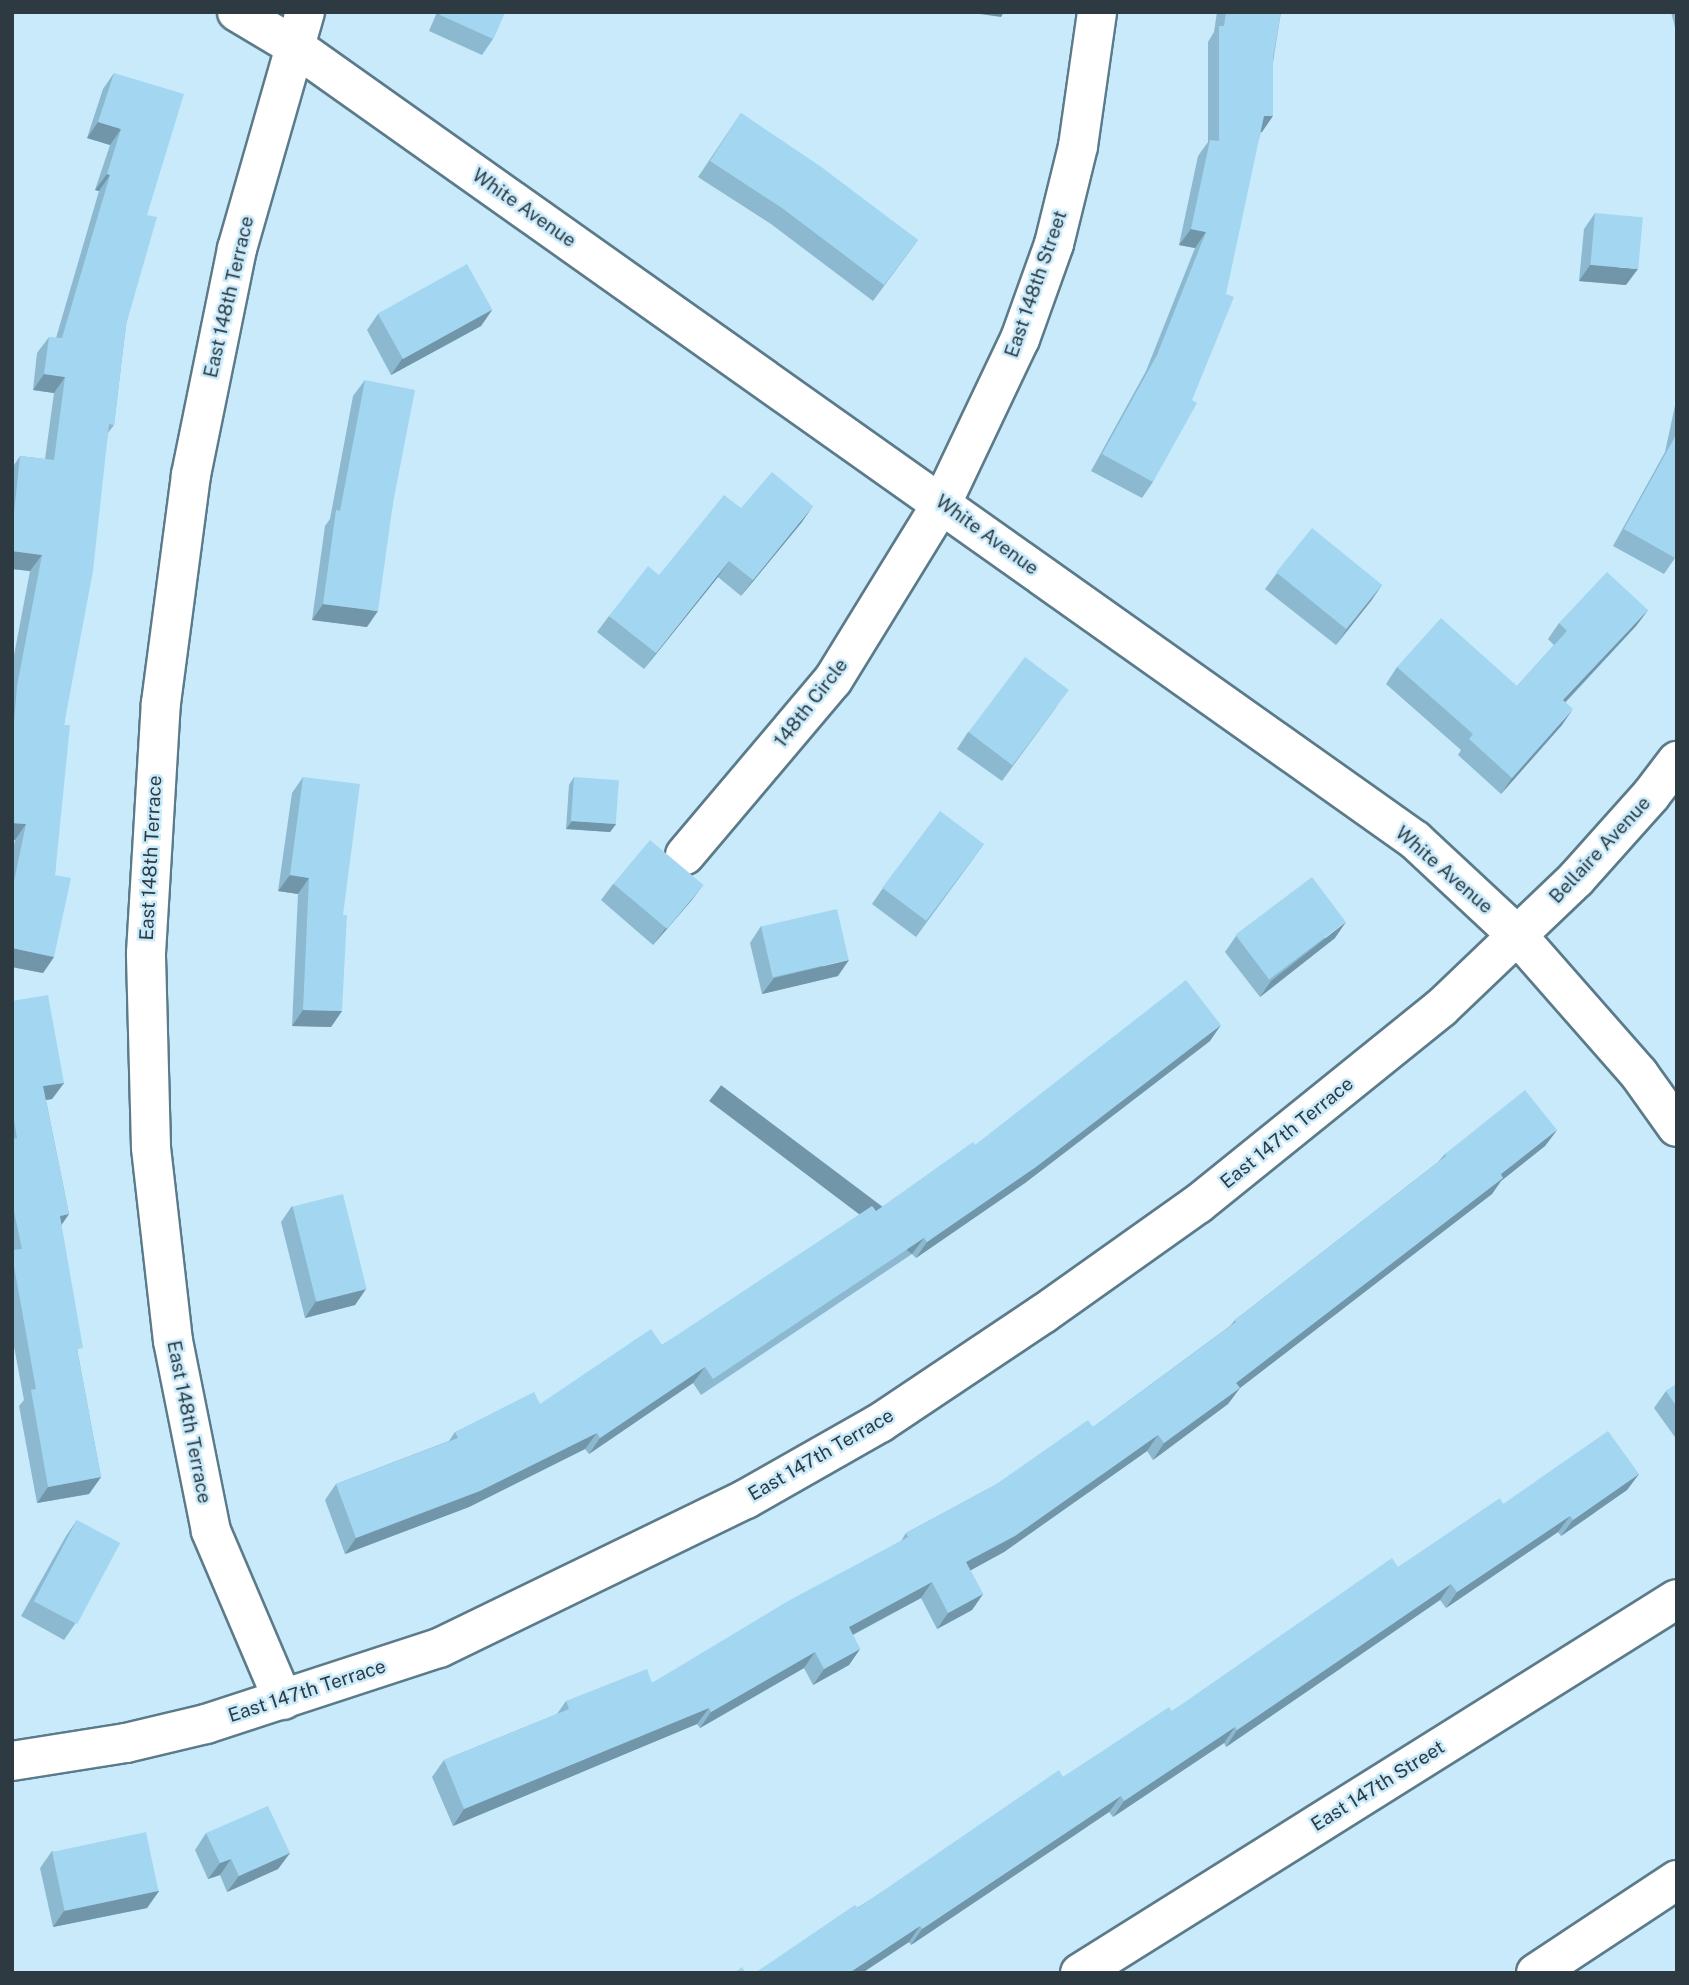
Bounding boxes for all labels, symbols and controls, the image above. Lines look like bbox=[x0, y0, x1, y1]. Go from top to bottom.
street label: White Avenue bbox=[468, 164, 580, 252]
street label: East 148th Street bbox=[1000, 208, 1072, 360]
street label: East 148th Terrace bbox=[199, 214, 259, 380]
street label: White Avenue bbox=[931, 490, 1043, 580]
street label: 148th Circle bbox=[769, 654, 853, 752]
street label: East 148th Terrace bbox=[135, 775, 167, 941]
street label: Bellaire Avenue bbox=[1545, 792, 1655, 908]
street label: White Avenue bbox=[1391, 822, 1497, 918]
street label: East 147th Terrace bbox=[1216, 1072, 1358, 1194]
street label: East 148th Terrace bbox=[162, 1339, 216, 1505]
street label: East 147th Terrace bbox=[744, 1404, 898, 1506]
street label: East 147th Terrace bbox=[225, 1655, 389, 1727]
street label: East 147th Street bbox=[1307, 1736, 1449, 1836]

